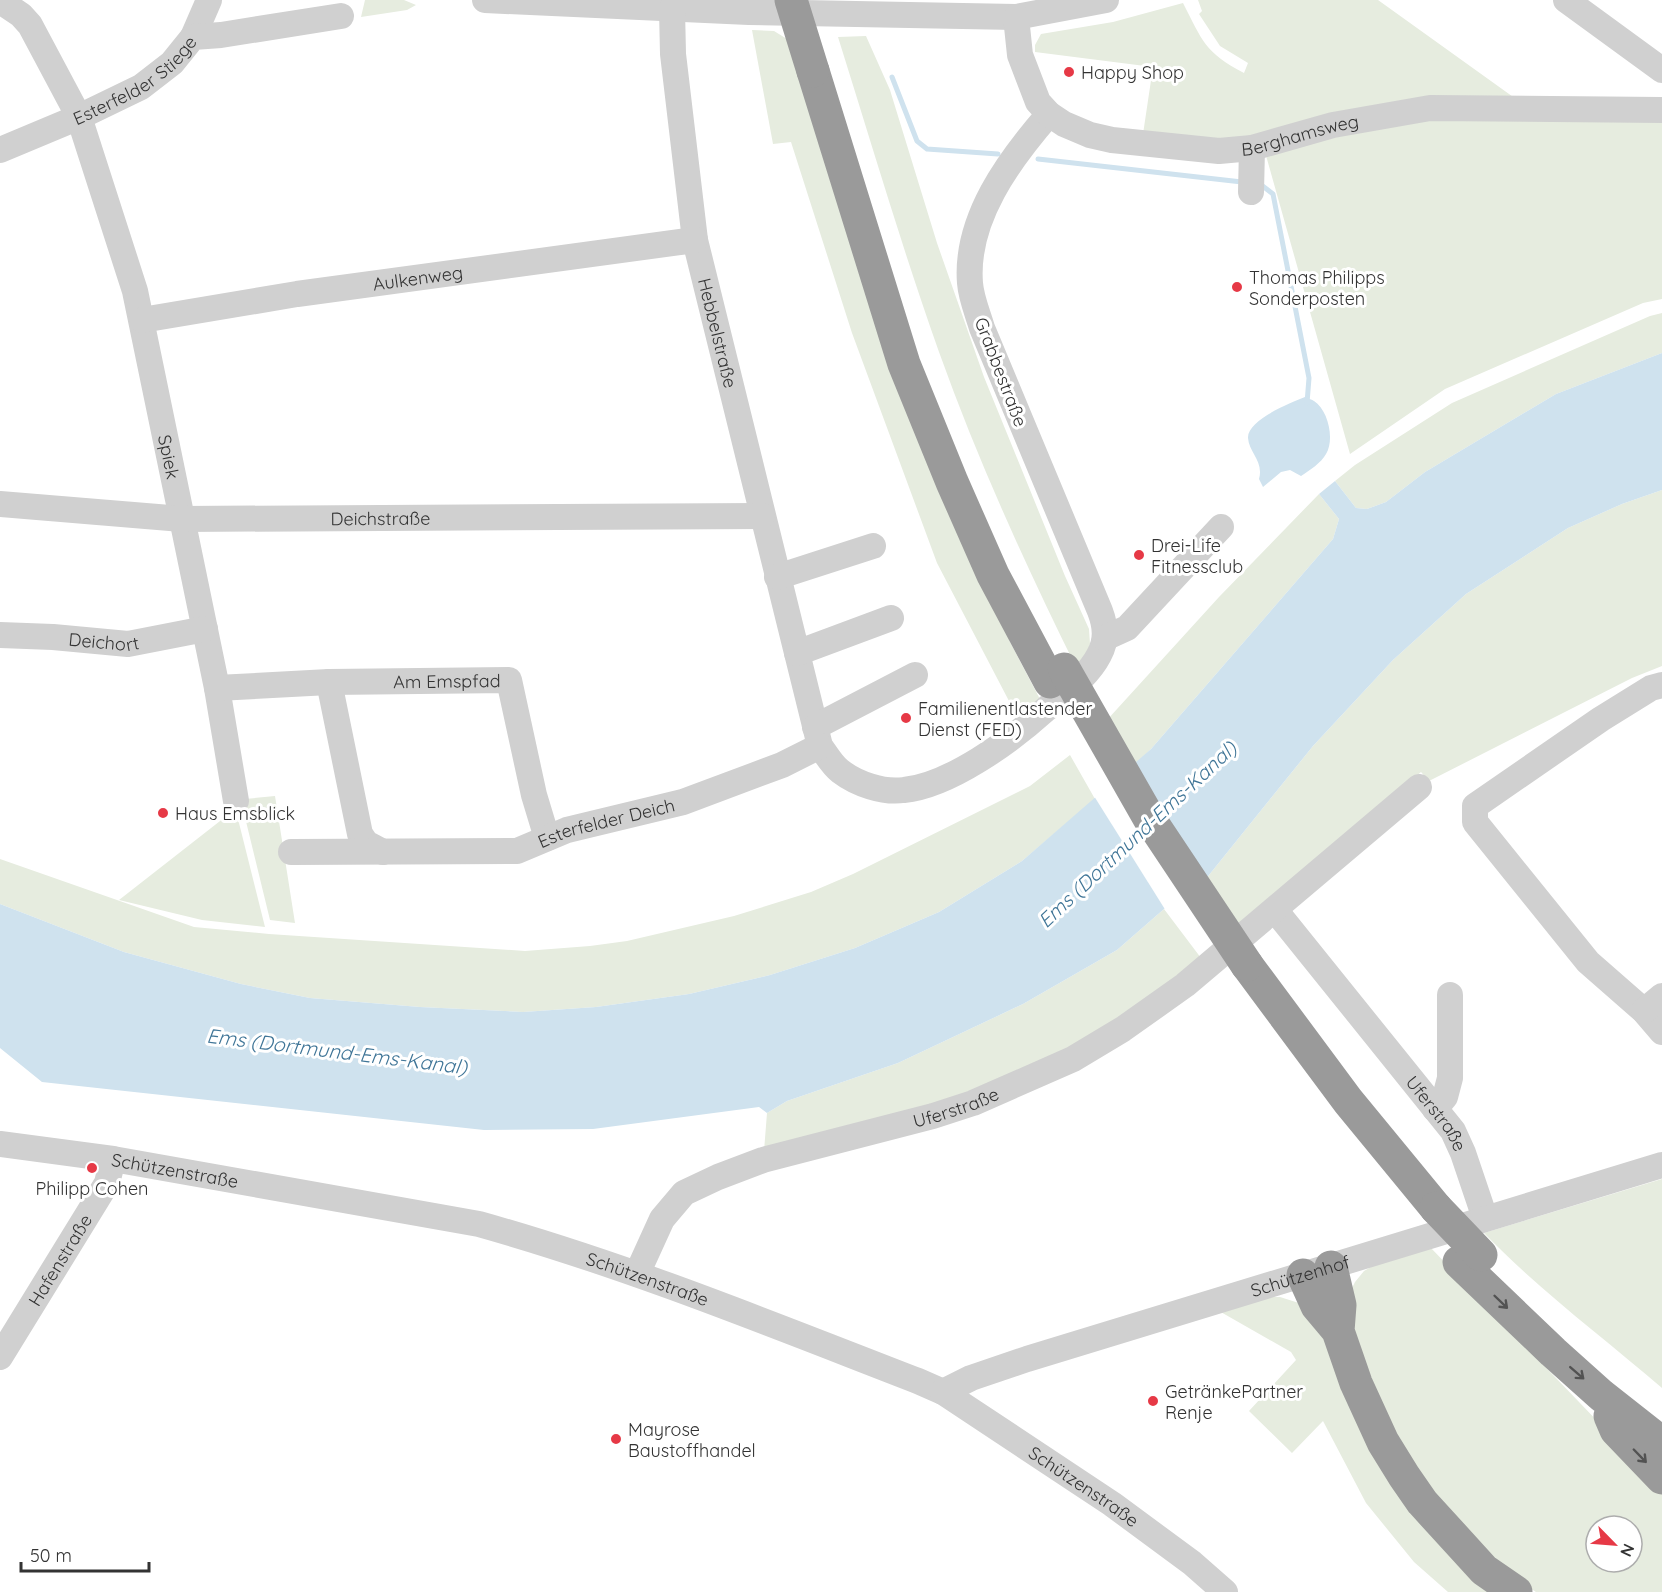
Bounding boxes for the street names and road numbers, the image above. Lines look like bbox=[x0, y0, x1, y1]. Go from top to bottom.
street label: Esterfelder Stiege bbox=[69, 31, 201, 130]
street label: Berghamsweg bbox=[1240, 109, 1360, 160]
street label: Aulkenweg bbox=[371, 260, 464, 295]
street label: Hebbelstraße bbox=[693, 275, 743, 390]
street label: Grabbestraße bbox=[970, 314, 1032, 430]
street label: Spiek bbox=[153, 433, 185, 481]
street label: Deichstraße bbox=[330, 506, 430, 530]
street label: Deichort bbox=[68, 627, 141, 656]
street label: Am Emspfad bbox=[393, 669, 501, 693]
street label: Esterfelder Deich bbox=[534, 793, 677, 853]
street label: Uferstraße bbox=[1401, 1071, 1472, 1155]
street label: Uferstraße bbox=[910, 1082, 1002, 1132]
street label: Schützenstraße bbox=[110, 1147, 240, 1193]
street label: Hafenstraße bbox=[23, 1210, 97, 1310]
street label: Schützenstraße bbox=[583, 1246, 712, 1311]
street label: Schützenhof bbox=[1248, 1249, 1353, 1302]
street label: Schützenstraße bbox=[1024, 1441, 1144, 1532]

